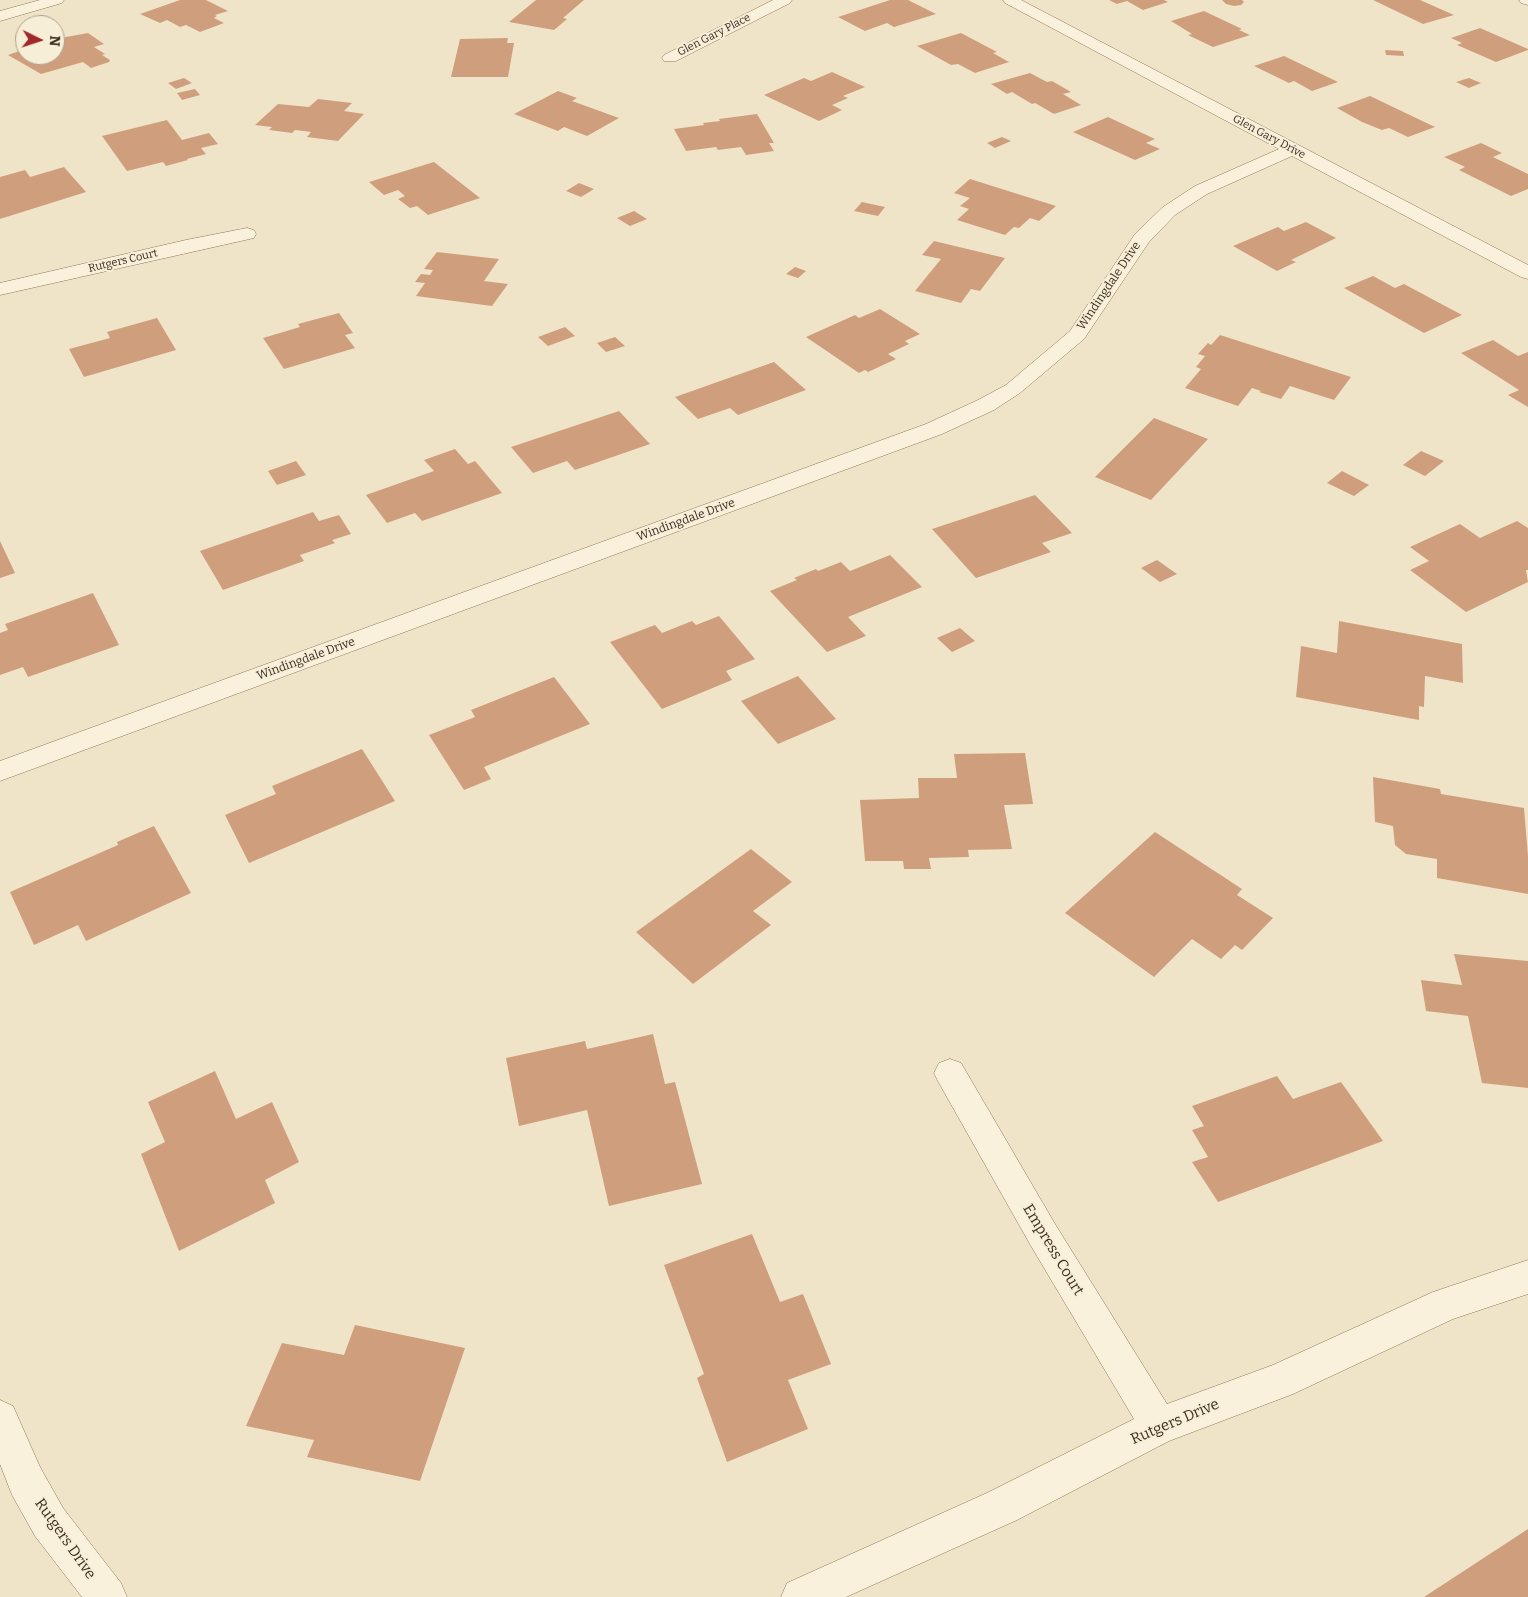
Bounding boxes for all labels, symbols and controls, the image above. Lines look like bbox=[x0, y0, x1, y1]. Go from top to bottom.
street label: Glen Gary Place bbox=[675, 11, 753, 59]
north arrow bbox=[15, 15, 65, 65]
text: N bbox=[46, 35, 63, 47]
street label: Glen Gary Drive bbox=[1230, 112, 1308, 162]
street label: Windingdale Drive bbox=[1074, 239, 1144, 333]
street label: Rutgers Court bbox=[87, 247, 159, 275]
street label: Windingdale Drive bbox=[635, 496, 737, 544]
street label: Windingdale Drive bbox=[255, 635, 357, 683]
street label: Empress Court bbox=[1019, 1201, 1087, 1299]
street label: Rutgers Drive bbox=[1128, 1395, 1222, 1449]
street label: Rutgers Drive bbox=[31, 1495, 99, 1583]

